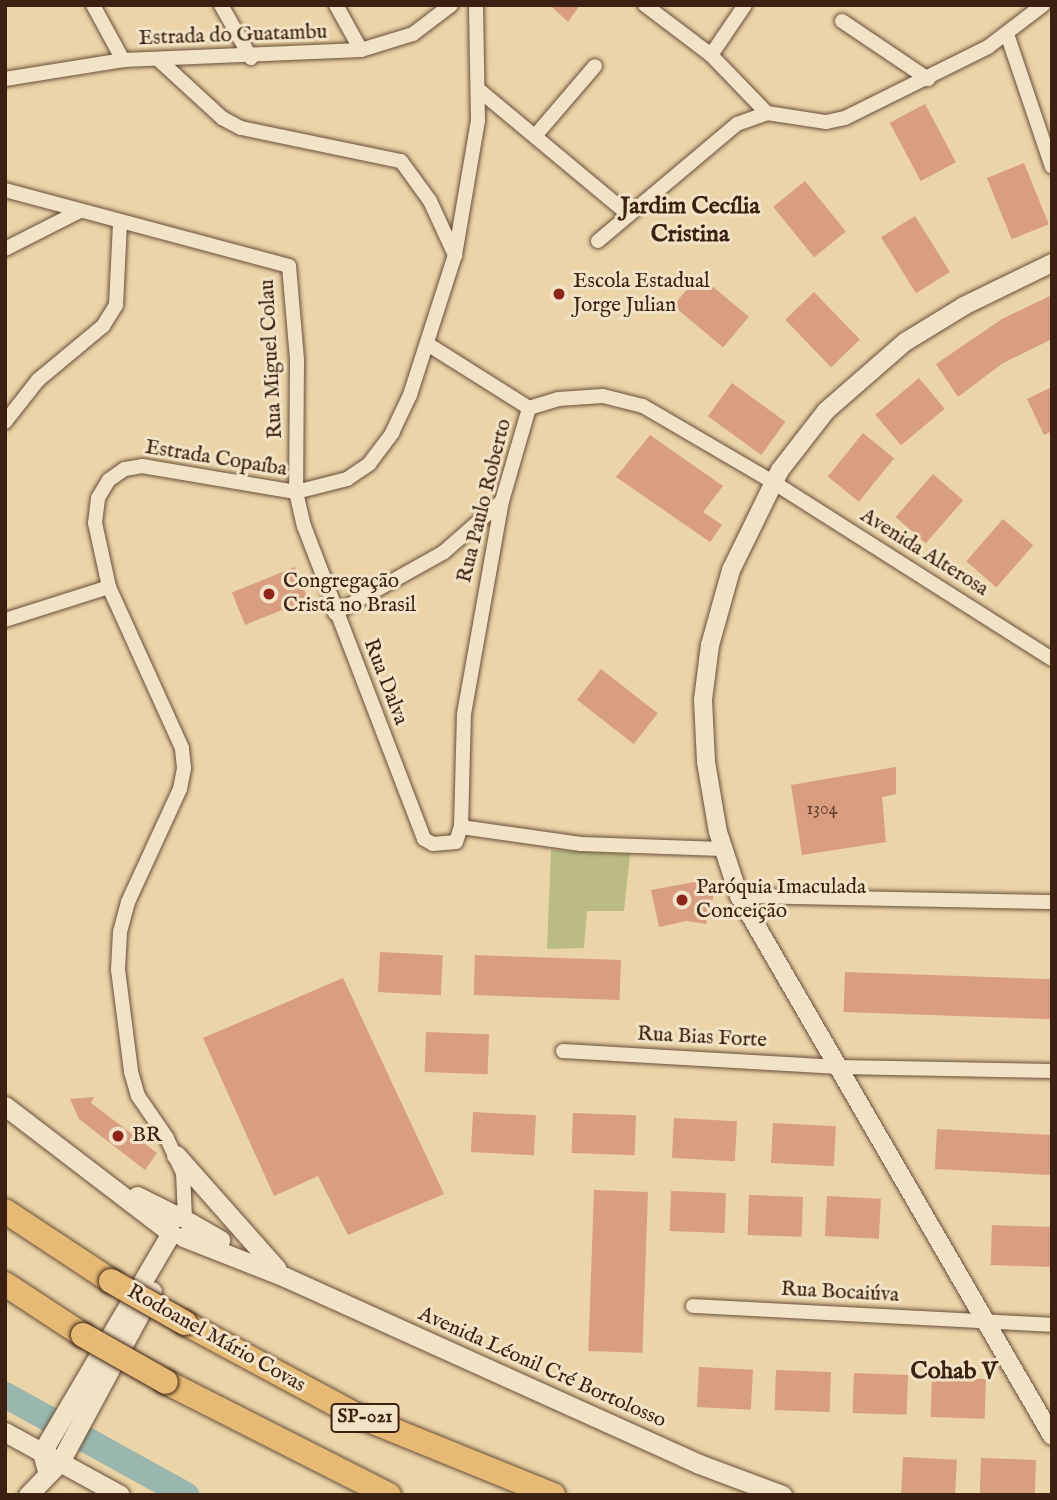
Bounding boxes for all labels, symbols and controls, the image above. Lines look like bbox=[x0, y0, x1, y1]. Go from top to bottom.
street label: Estrada do Guatambu bbox=[138, 20, 328, 52]
district label: Jardim Cecília Cristina bbox=[620, 193, 760, 249]
place label: Escola Estadual Jorge Julian bbox=[573, 269, 710, 319]
street label: Rua Miguel Colau bbox=[255, 278, 289, 440]
marker: Escola Estadual Jorge Julian bbox=[551, 286, 567, 302]
street label: Rua Paulo Roberto bbox=[452, 416, 518, 586]
street label: Estrada Copaíba bbox=[143, 435, 289, 483]
street label: Avenida Alterosa bbox=[855, 504, 993, 602]
place label: Congregação Cristã no Brasil bbox=[283, 569, 416, 619]
marker: Congregação Cristã no Brasil bbox=[261, 586, 277, 602]
street label: Rua Dalva bbox=[357, 635, 413, 729]
house number: 1304 bbox=[806, 799, 838, 821]
place label: Paróquia Imaculada Conceição bbox=[696, 875, 866, 925]
marker: Paróquia Imaculada Conceição bbox=[674, 892, 690, 908]
street label: Rua Bias Forte bbox=[636, 1022, 768, 1054]
place label: BR bbox=[132, 1123, 162, 1149]
marker: BR bbox=[110, 1128, 126, 1144]
street label: Rua Bocaiúva bbox=[780, 1277, 900, 1309]
street label: Rodoanel Mário Covas bbox=[123, 1280, 309, 1398]
street label: Avenida Léonil Cré Bortolosso bbox=[414, 1302, 670, 1434]
district label: Cohab V bbox=[911, 1358, 997, 1386]
road number: SP-021 bbox=[330, 1402, 400, 1434]

